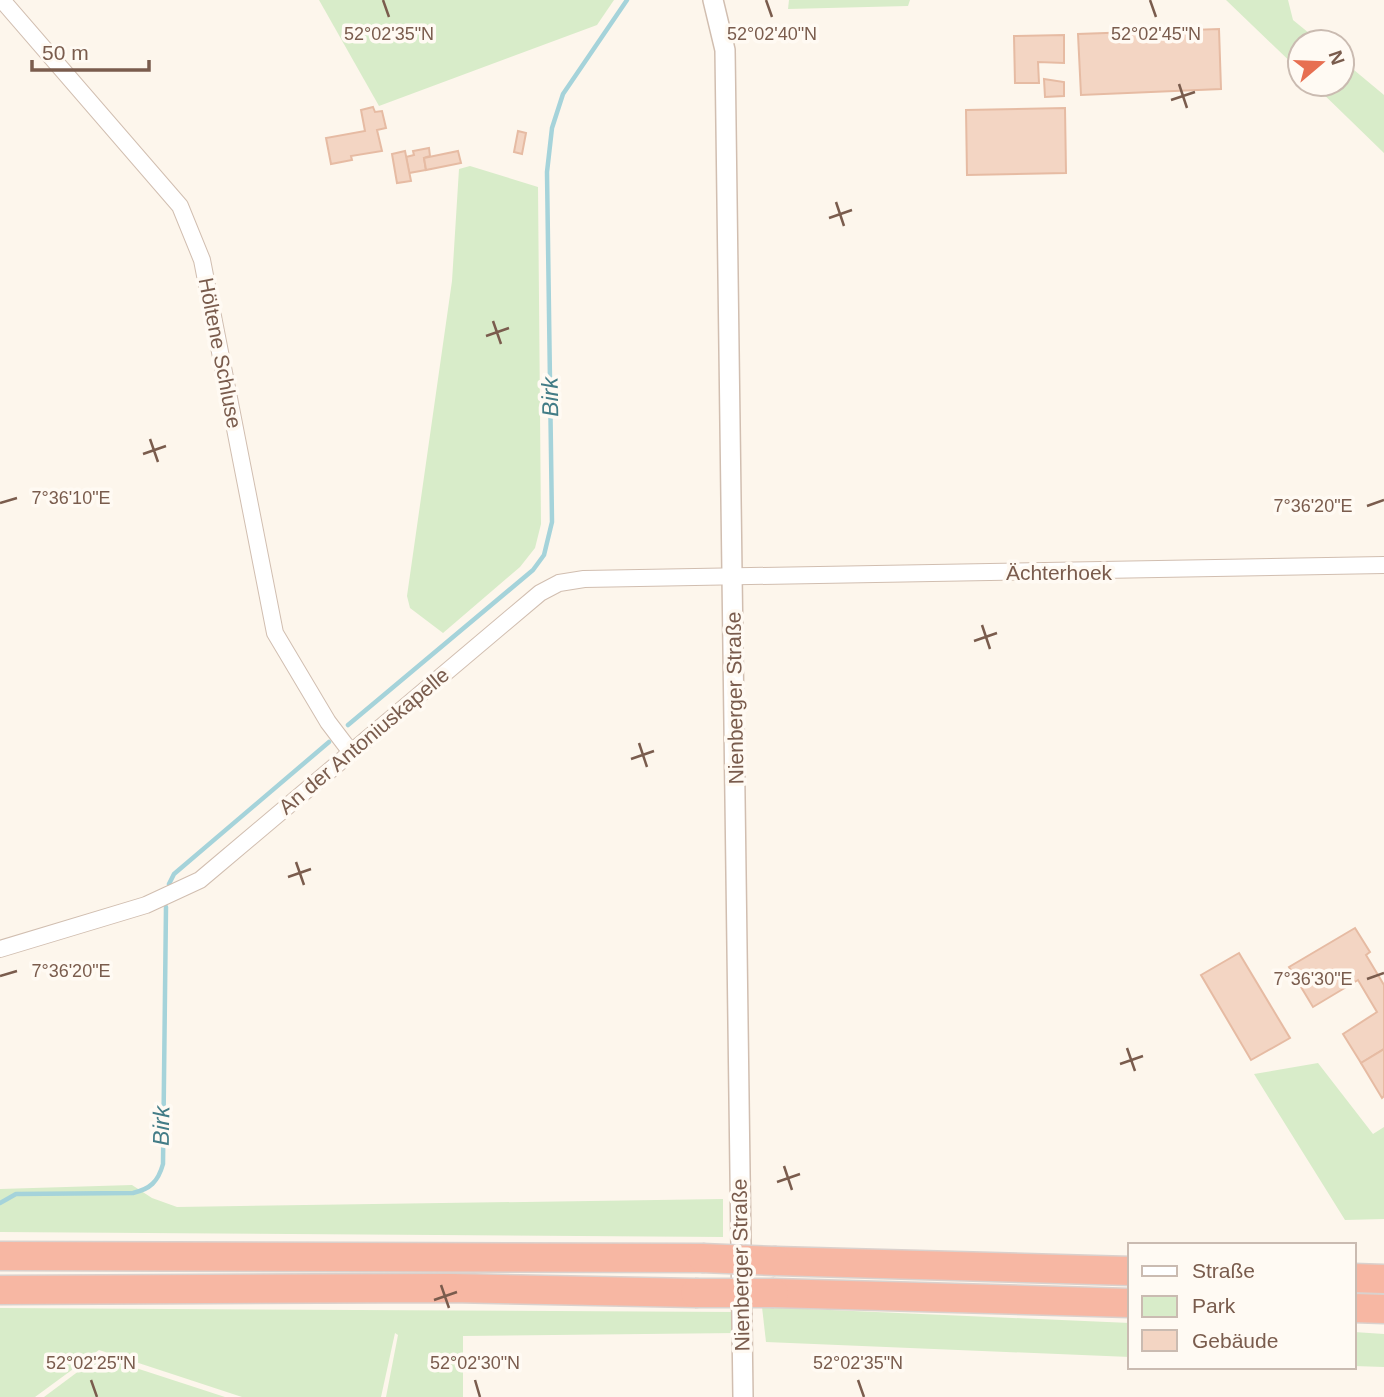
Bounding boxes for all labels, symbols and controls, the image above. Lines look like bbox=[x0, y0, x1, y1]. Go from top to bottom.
text: 52°02'35"N bbox=[344, 24, 434, 44]
text: 52°02'40"N bbox=[727, 24, 817, 44]
text: 52°02'45"N bbox=[1111, 24, 1201, 44]
scale bar bbox=[32, 28, 149, 72]
north arrow bbox=[1286, 28, 1356, 98]
text: 50 m bbox=[42, 41, 89, 64]
text: N bbox=[1324, 48, 1349, 68]
street label: Höltene Schluse bbox=[195, 276, 246, 430]
water label: Birk bbox=[537, 375, 563, 417]
text: 7°36'10"E bbox=[31, 488, 111, 508]
text: 7°36'20"E bbox=[1273, 496, 1353, 516]
street label: Ächterhoek bbox=[1006, 561, 1113, 584]
street label: Nienberger Straße bbox=[721, 611, 748, 785]
street label: An der Antoniuskapelle bbox=[274, 663, 453, 818]
text: 7°36'20"E bbox=[31, 961, 111, 981]
text: 7°36'30"E bbox=[1273, 969, 1353, 989]
water label: Birk bbox=[148, 1104, 174, 1146]
street label: Nienberger Straße bbox=[727, 1178, 754, 1352]
legend bbox=[1128, 1243, 1356, 1369]
text: Straße bbox=[1192, 1259, 1255, 1282]
text: Park bbox=[1192, 1294, 1236, 1317]
text: Gebäude bbox=[1192, 1329, 1278, 1352]
text: 52°02'25"N bbox=[46, 1353, 136, 1373]
text: 52°02'30"N bbox=[430, 1353, 520, 1373]
text: 52°02'35"N bbox=[813, 1353, 903, 1373]

